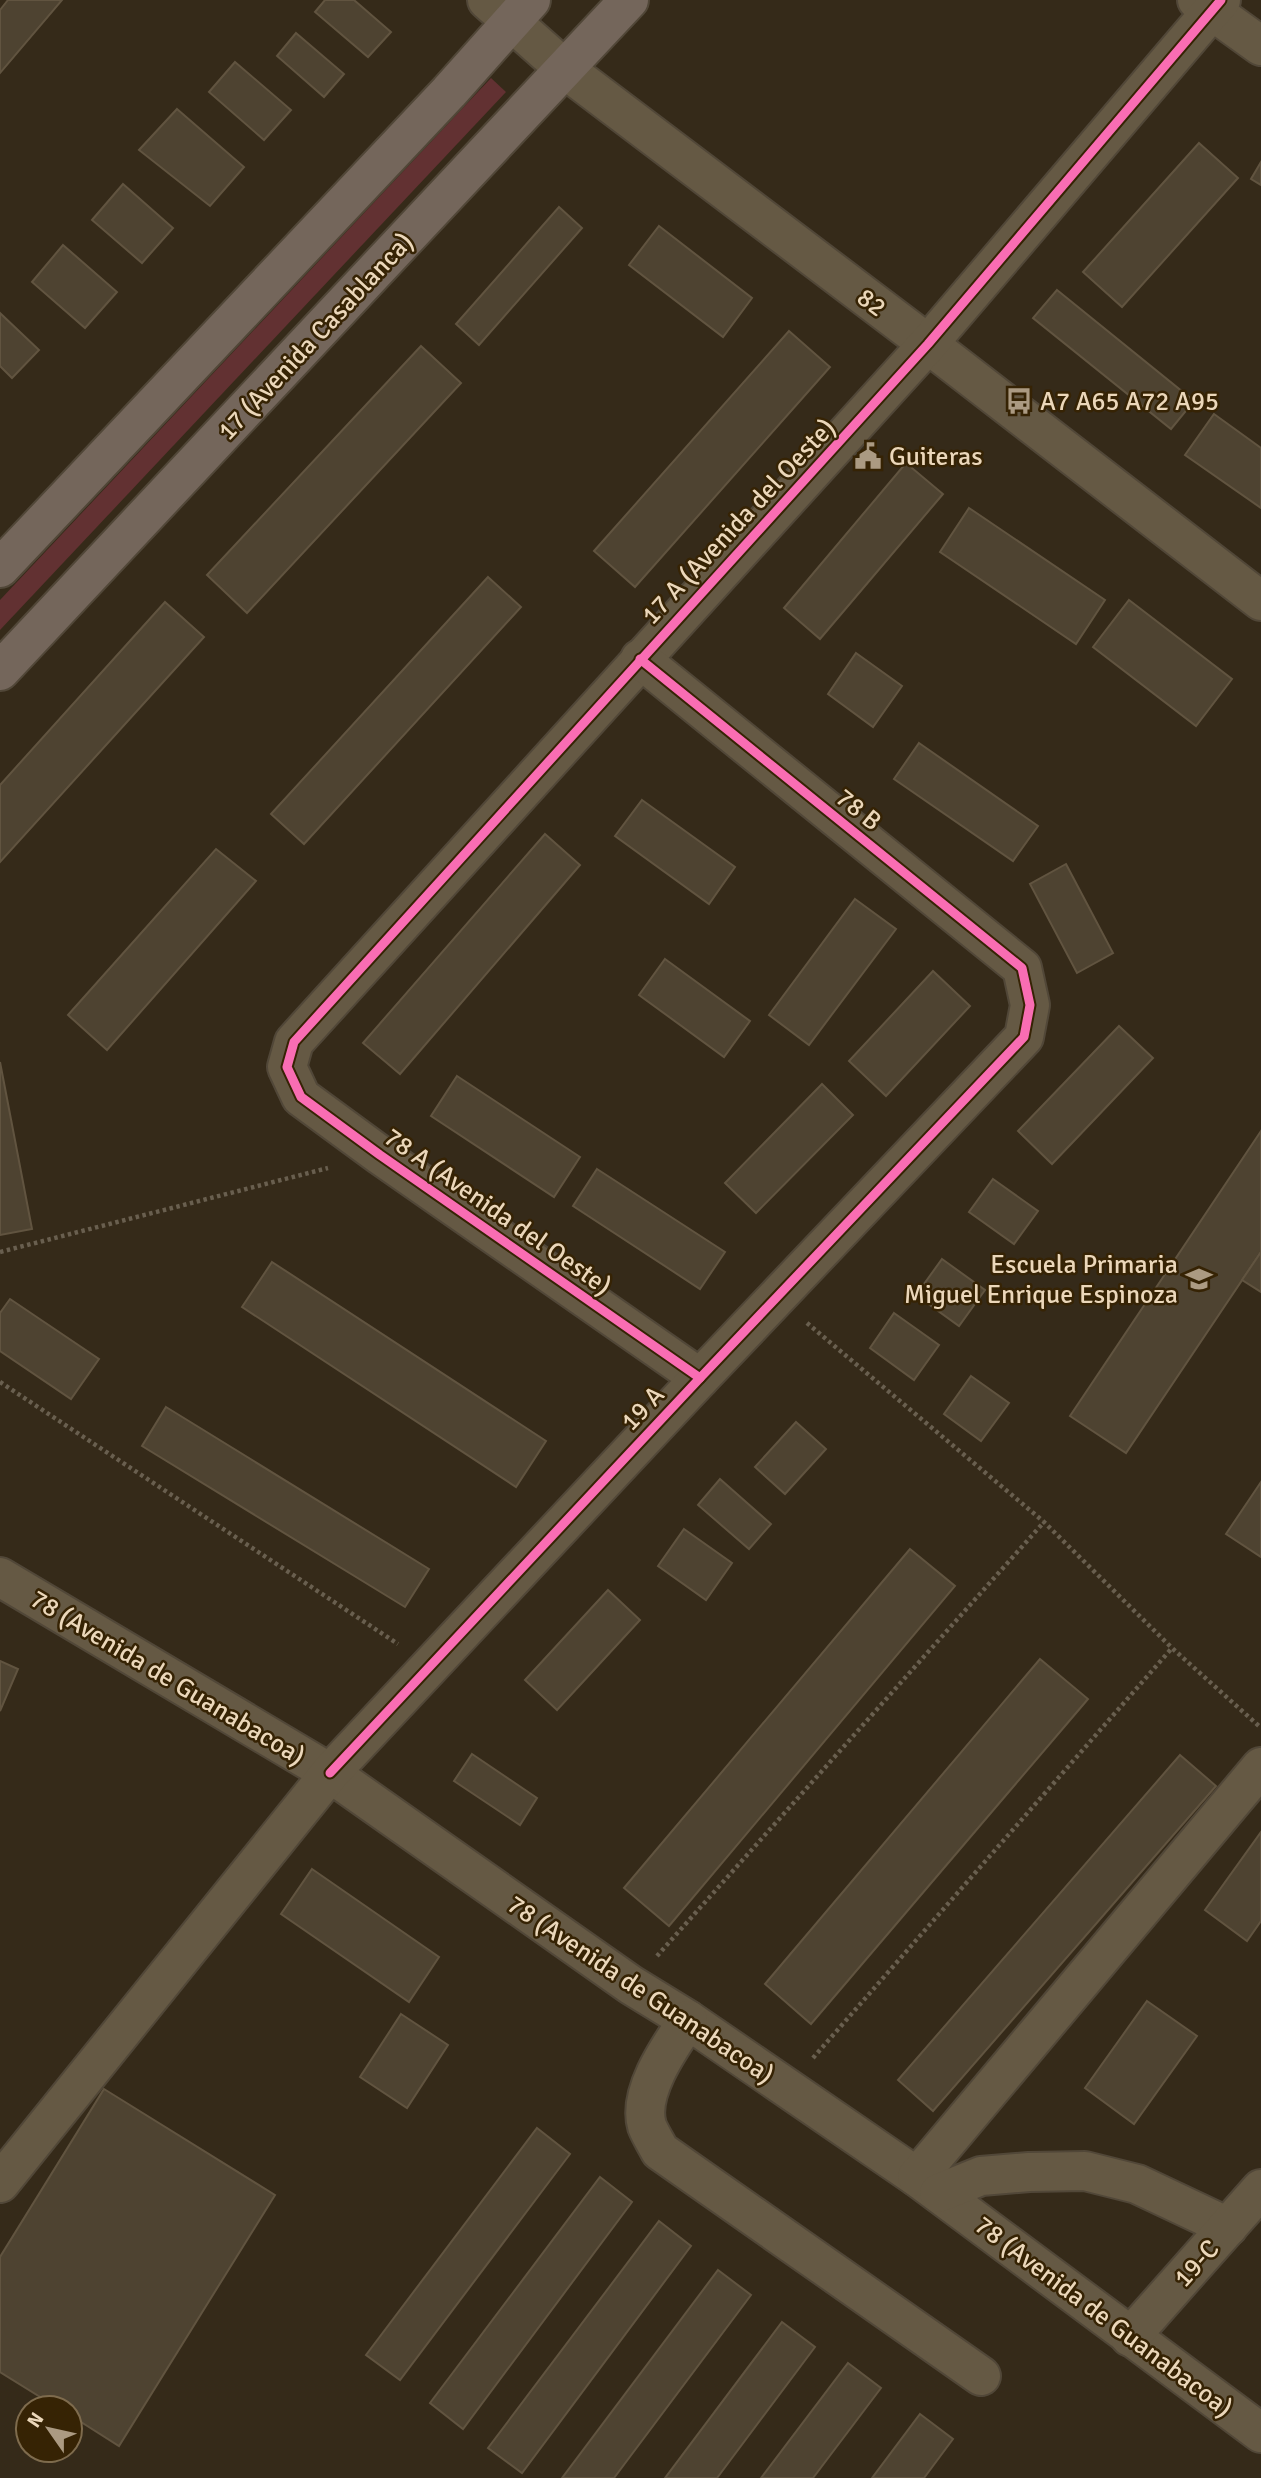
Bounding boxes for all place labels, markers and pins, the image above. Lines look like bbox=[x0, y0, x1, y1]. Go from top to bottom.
bus stop icon: A7 A65 A72 A95 bbox=[1004, 386, 1034, 416]
place label: A7 A65 A72 A95 bbox=[1040, 386, 1219, 418]
public building icon: Guiteras bbox=[853, 441, 883, 471]
place label: Guiteras bbox=[889, 441, 983, 473]
place label: Escuela Primaria Miguel Enrique Espinoza bbox=[904, 1249, 1178, 1311]
school or university icon: Escuela Primaria Miguel Enrique Espinoza bbox=[1184, 1264, 1214, 1294]

